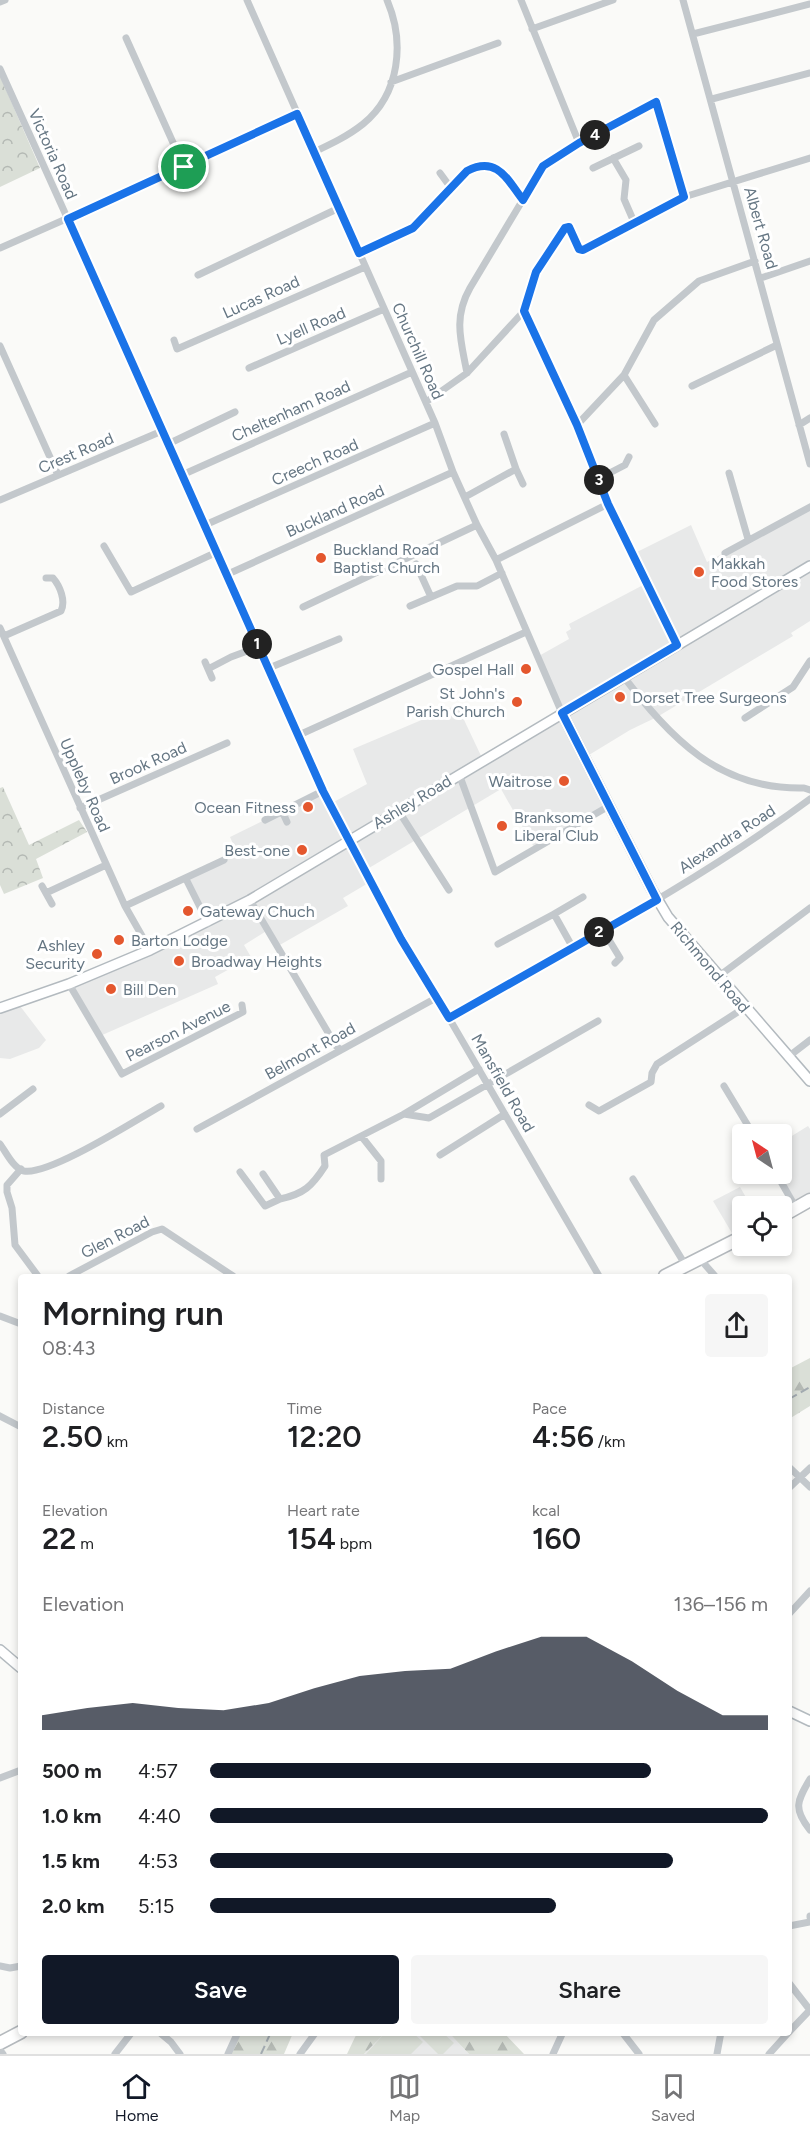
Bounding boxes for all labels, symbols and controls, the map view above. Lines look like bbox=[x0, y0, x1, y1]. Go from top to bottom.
street label: Victoria Road bbox=[25, 106, 81, 202]
pin: 4 bbox=[580, 120, 610, 150]
text: 4 bbox=[590, 125, 600, 144]
pin bbox=[158, 141, 209, 192]
icon: arrive bbox=[167, 150, 200, 183]
street label: Albert Road bbox=[740, 185, 782, 271]
street label: Lucas Road bbox=[220, 272, 302, 322]
street label: Churchill Road bbox=[388, 300, 448, 402]
street label: Lyell Road bbox=[274, 303, 348, 349]
street label: Cheltenham Road bbox=[229, 376, 353, 446]
street label: Crest Road bbox=[35, 429, 117, 477]
street label: Creech Road bbox=[269, 434, 361, 490]
pin: 3 bbox=[584, 465, 614, 495]
text: 3 bbox=[595, 470, 603, 489]
street label: Buckland Road bbox=[283, 481, 387, 541]
place label: Buckland Road Baptist Church bbox=[333, 540, 440, 577]
marker: Buckland Road Baptist Church bbox=[314, 551, 328, 565]
place label: Makkah Food Stores bbox=[711, 554, 798, 591]
marker: Makkah Food Stores bbox=[692, 565, 706, 579]
pin: 1 bbox=[242, 629, 272, 659]
text: 1 bbox=[254, 634, 260, 653]
place label: Gospel Hall bbox=[432, 660, 514, 679]
marker: Gospel Hall bbox=[519, 662, 533, 676]
place label: St John's Parish Church bbox=[406, 684, 505, 721]
place label: Dorset Tree Surgeons bbox=[632, 688, 787, 707]
marker: Dorset Tree Surgeons bbox=[613, 690, 627, 704]
marker: St John's Parish Church bbox=[510, 695, 524, 709]
street label: Uppleby Road bbox=[56, 735, 114, 835]
street label: Brook Road bbox=[107, 738, 189, 788]
street label: Ashley Road bbox=[369, 771, 455, 833]
place label: Waitrose bbox=[488, 772, 552, 791]
marker: Waitrose bbox=[557, 774, 571, 788]
place label: Ocean Fitness bbox=[194, 798, 296, 817]
marker: Ocean Fitness bbox=[301, 800, 315, 814]
street label: Alexandra Road bbox=[675, 801, 779, 877]
place label: Branksome Liberal Club bbox=[514, 808, 599, 845]
marker: Branksome Liberal Club bbox=[495, 819, 509, 833]
place label: Best-one bbox=[224, 841, 290, 860]
marker: Best-one bbox=[295, 843, 309, 857]
place label: Gateway Chuch bbox=[200, 902, 315, 921]
marker: Gateway Chuch bbox=[181, 904, 195, 918]
pin: 2 bbox=[584, 917, 614, 947]
street label: Richmond Road bbox=[666, 917, 754, 1017]
text: 2 bbox=[594, 922, 604, 941]
place label: Barton Lodge bbox=[131, 931, 228, 950]
marker: Barton Lodge bbox=[112, 933, 126, 947]
place label: Ashley Security bbox=[25, 936, 86, 973]
marker: Ashley Security bbox=[90, 947, 104, 961]
place label: Broadway Heights bbox=[191, 952, 322, 971]
marker: Broadway Heights bbox=[172, 954, 186, 968]
place label: Bill Den bbox=[123, 980, 176, 999]
marker: Bill Den bbox=[104, 982, 118, 996]
street label: Pearson Avenue bbox=[122, 996, 234, 1066]
street label: Belmont Road bbox=[261, 1018, 359, 1084]
street label: Mansfield Road bbox=[467, 1031, 539, 1135]
north arrow bbox=[732, 1124, 792, 1184]
map controls bbox=[732, 1124, 792, 1256]
button: locate bbox=[732, 1196, 792, 1256]
street label: Glen Road bbox=[78, 1212, 152, 1262]
text: Morning run bbox=[42, 1294, 224, 1333]
button: share bbox=[705, 1294, 768, 1357]
text: 08:43 bbox=[42, 1336, 95, 1360]
text: Distance bbox=[42, 1399, 105, 1418]
text: Time bbox=[287, 1399, 322, 1418]
text: Pace bbox=[532, 1399, 567, 1418]
text: 2.50 bbox=[42, 1418, 103, 1455]
text: 12:20 bbox=[287, 1418, 362, 1455]
text: 4:56 bbox=[532, 1418, 594, 1455]
text: km bbox=[103, 1432, 128, 1451]
text: /km bbox=[594, 1432, 625, 1451]
text: Elevation bbox=[42, 1501, 108, 1520]
text: Heart rate bbox=[287, 1501, 360, 1520]
text: kcal bbox=[532, 1501, 560, 1520]
text: 22 bbox=[42, 1520, 76, 1557]
text: 154 bbox=[287, 1520, 336, 1557]
text: 160 bbox=[532, 1520, 581, 1557]
text: m bbox=[76, 1534, 94, 1553]
text: bpm bbox=[336, 1534, 372, 1553]
text: Elevation bbox=[42, 1592, 124, 1616]
text: 136–156 m bbox=[674, 1592, 768, 1616]
text: 500 m bbox=[42, 1759, 102, 1783]
text: 4:57 bbox=[138, 1759, 178, 1783]
text: 1.0 km bbox=[42, 1804, 101, 1828]
text: 4:40 bbox=[138, 1804, 181, 1828]
text: 1.5 km bbox=[42, 1849, 100, 1873]
text: 4:53 bbox=[138, 1849, 178, 1873]
text: 2.0 km bbox=[42, 1894, 104, 1918]
text: 5:15 bbox=[138, 1894, 174, 1918]
button: Save bbox=[42, 1955, 399, 2024]
button: Share bbox=[411, 1955, 768, 2024]
tab: Home bbox=[115, 2070, 159, 2125]
tab: Map bbox=[388, 2070, 421, 2125]
tab: Saved bbox=[651, 2070, 695, 2125]

